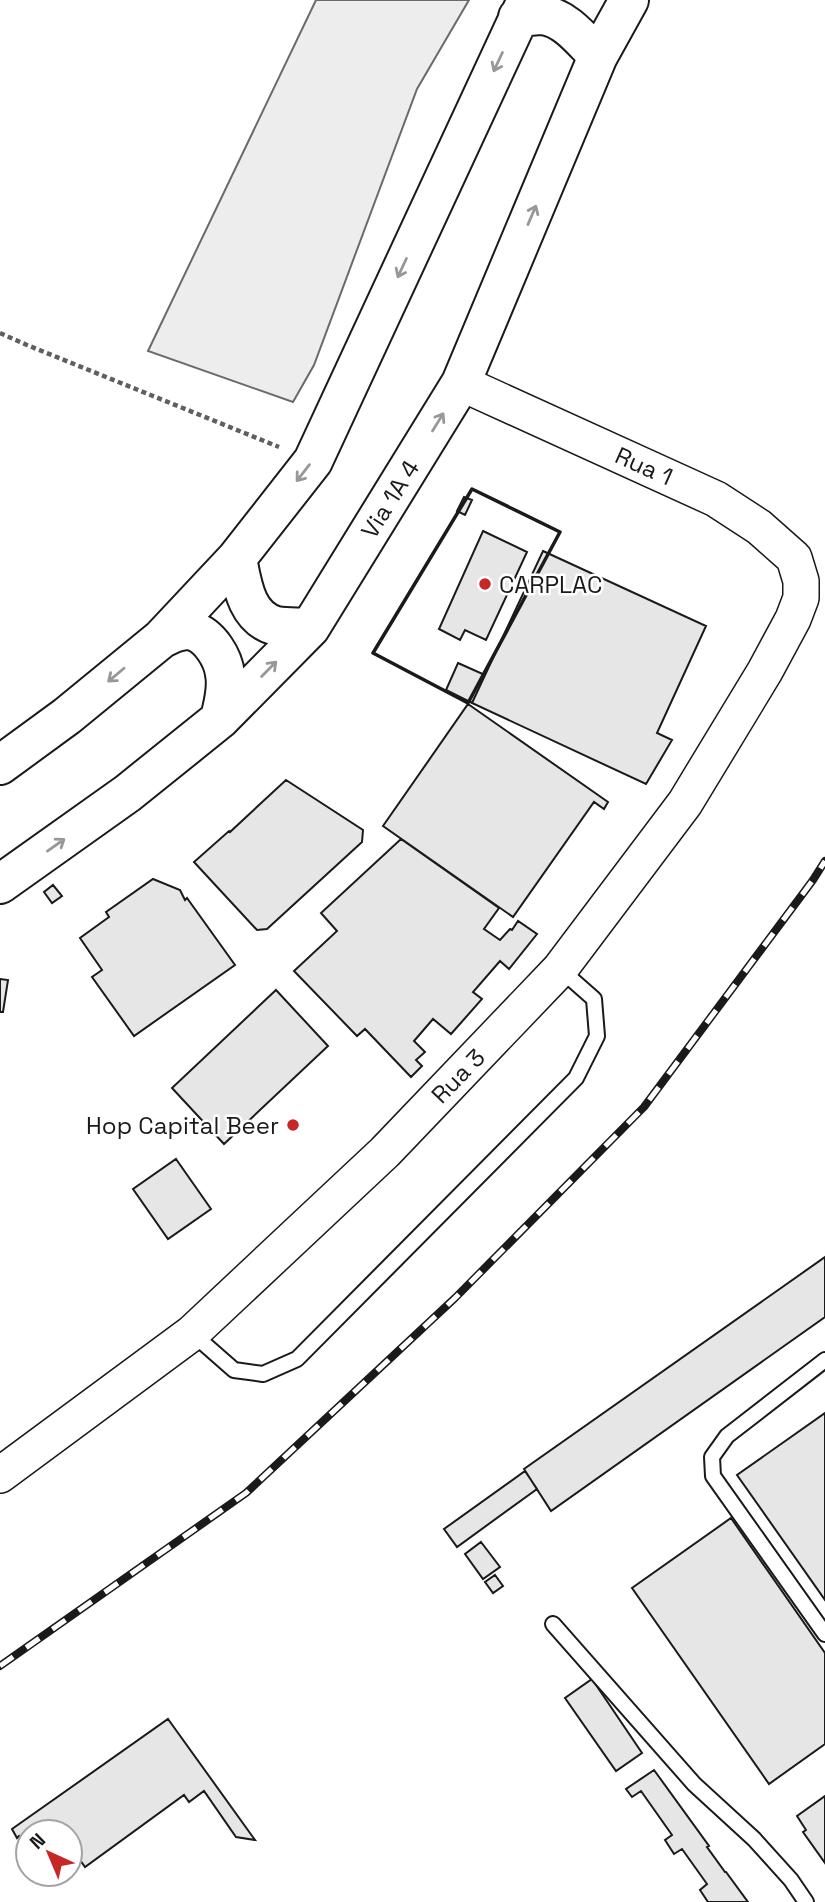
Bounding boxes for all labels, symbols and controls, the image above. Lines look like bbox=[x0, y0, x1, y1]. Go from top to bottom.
one-way arrow bbox=[491, 51, 504, 72]
one-way arrow bbox=[526, 205, 539, 226]
one-way arrow bbox=[395, 257, 408, 278]
one-way arrow bbox=[431, 412, 445, 432]
street label: Rua 1 bbox=[610, 440, 678, 492]
street label: Via 1A 4 bbox=[354, 454, 426, 544]
one-way arrow bbox=[296, 463, 311, 482]
place label: CARPLAC bbox=[499, 569, 602, 600]
marker: CARPLAC bbox=[477, 576, 493, 592]
one-way arrow bbox=[260, 661, 277, 678]
one-way arrow bbox=[108, 668, 126, 683]
one-way arrow bbox=[46, 838, 65, 852]
street label: Rua 3 bbox=[425, 1042, 491, 1110]
place label: Hop Capital Beer bbox=[86, 1110, 279, 1141]
marker: Hop Capital Beer bbox=[285, 1117, 301, 1133]
north arrow bbox=[14, 1818, 84, 1888]
text: N bbox=[24, 1828, 51, 1855]

